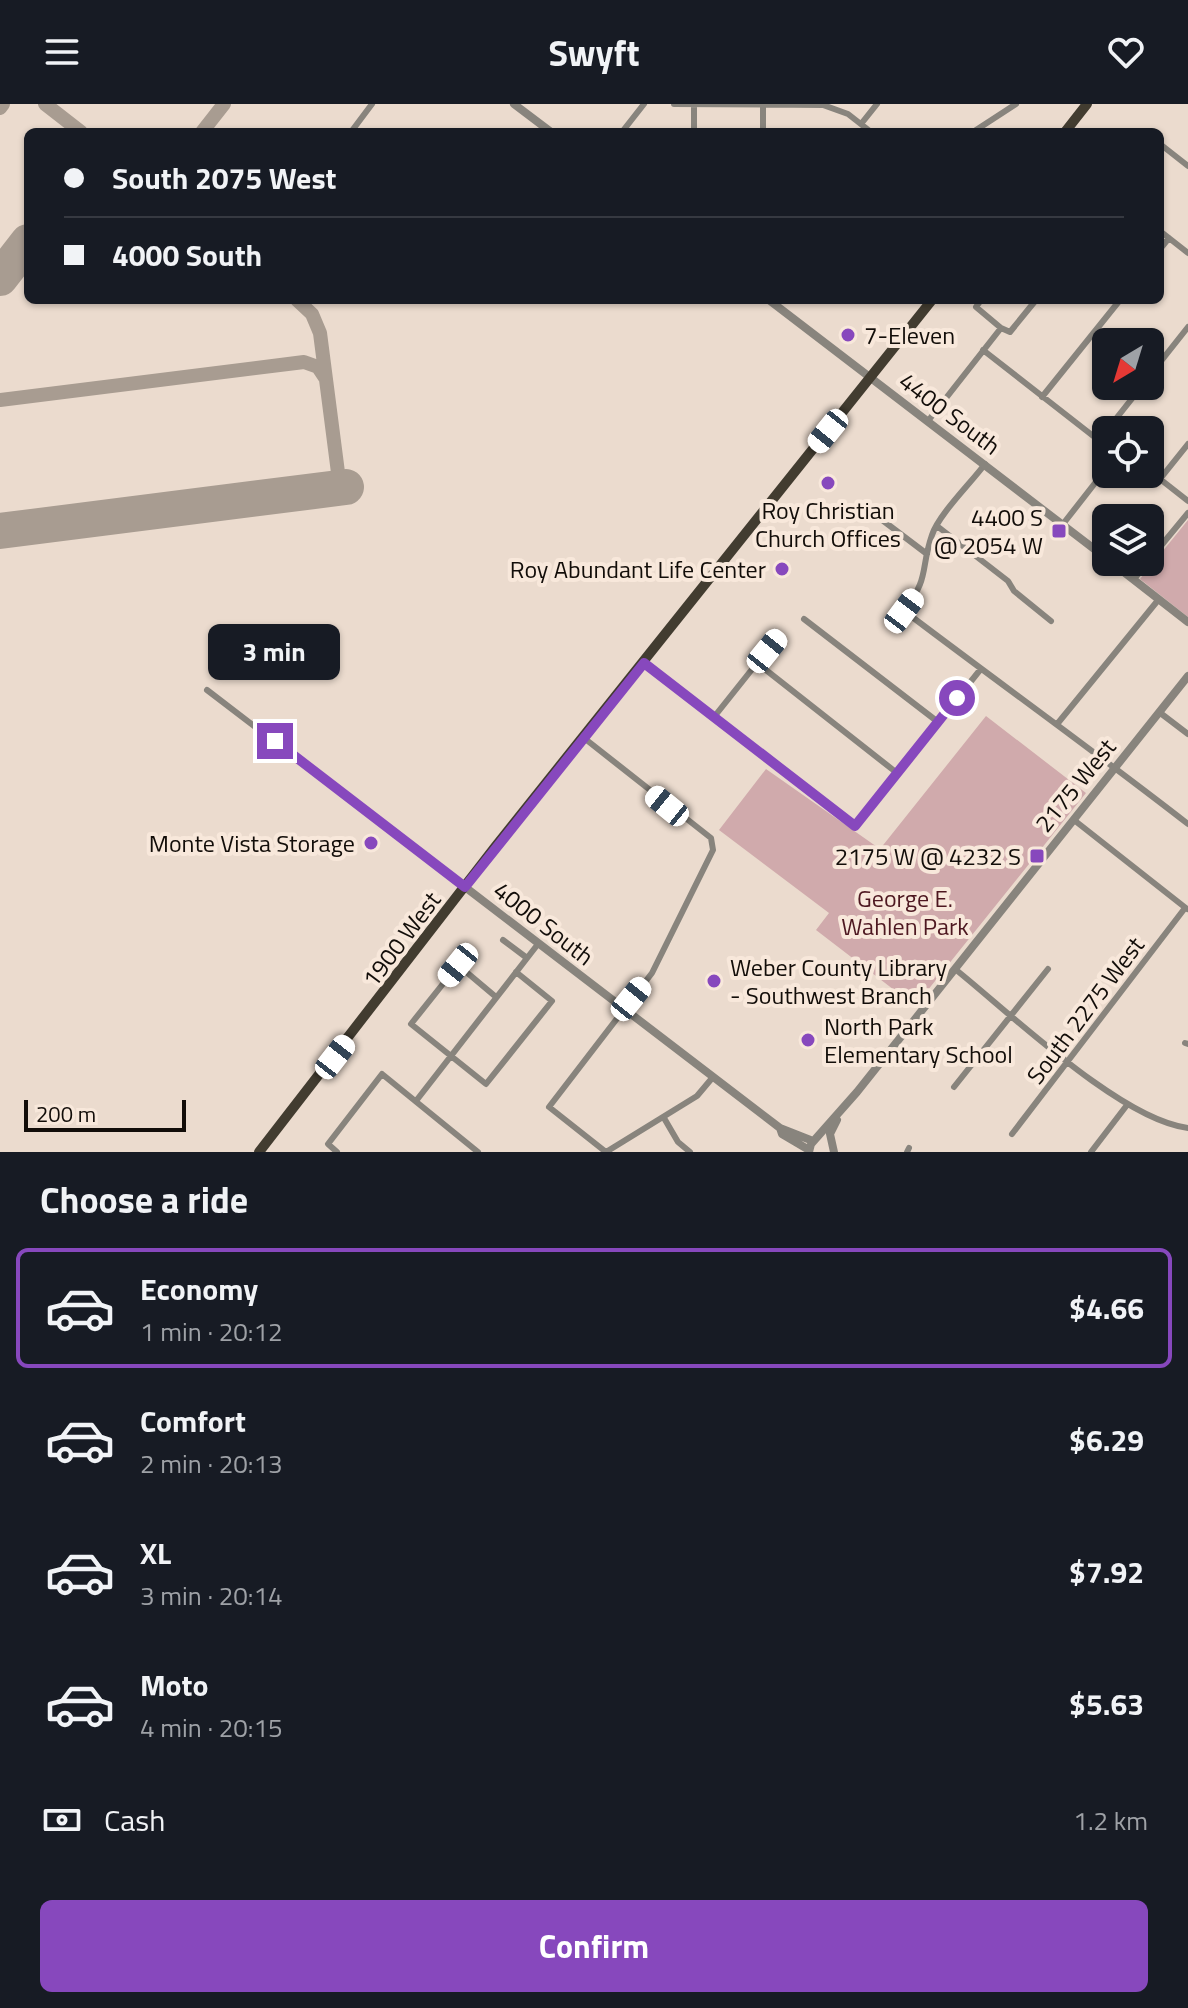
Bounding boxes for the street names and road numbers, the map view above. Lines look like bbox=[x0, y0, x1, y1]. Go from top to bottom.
street label: 4400 South bbox=[892, 363, 1008, 463]
street label: 2175 West bbox=[1026, 730, 1124, 840]
street label: 4000 South bbox=[486, 872, 602, 974]
street label: 1900 West bbox=[353, 883, 449, 994]
street label: South 2275 West bbox=[1018, 928, 1153, 1091]

